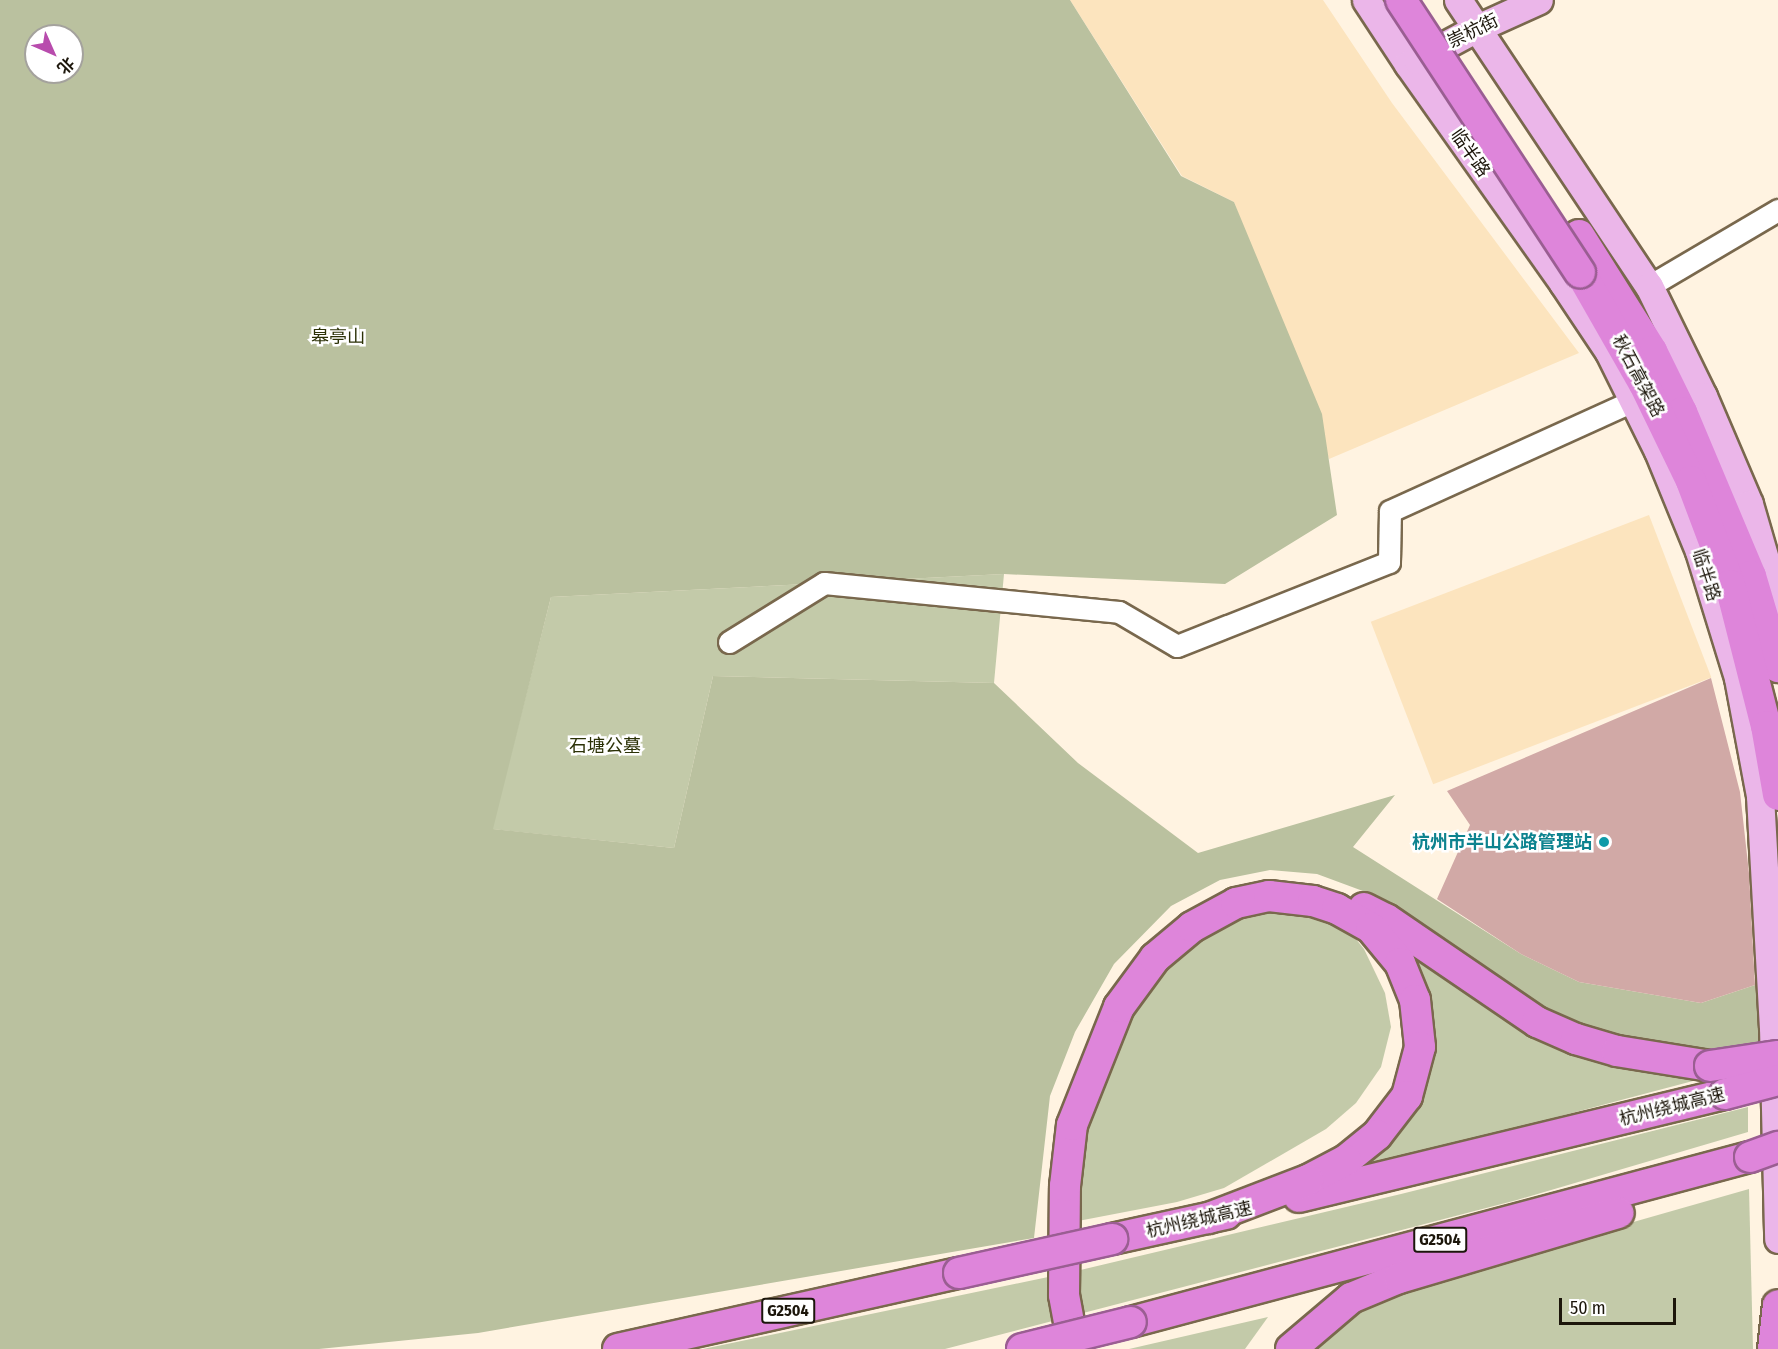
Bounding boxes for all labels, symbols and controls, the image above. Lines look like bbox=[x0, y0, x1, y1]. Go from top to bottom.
street label: 崇杭街 bbox=[1444, 9, 1502, 53]
north arrow bbox=[24, 24, 84, 84]
text: 北 bbox=[53, 53, 78, 78]
street label: 临半路 bbox=[1446, 125, 1494, 181]
park label: 皋亭山 bbox=[311, 326, 365, 348]
street label: 秋石高架路 bbox=[1607, 331, 1669, 421]
street label: 临半路 bbox=[1687, 546, 1725, 604]
park label: 石塘公墓 bbox=[569, 735, 641, 757]
place label: 杭州市半山公路管理站 bbox=[1412, 831, 1592, 853]
marker: 杭州市半山公路管理站 bbox=[1597, 835, 1611, 849]
street label: 杭州绕城高速 bbox=[1617, 1083, 1727, 1131]
street label: 杭州绕城高速 bbox=[1144, 1197, 1254, 1243]
road number: G2504 bbox=[1413, 1227, 1467, 1253]
scale bar bbox=[1562, 1286, 1679, 1324]
text: 50 m bbox=[1570, 1297, 1606, 1319]
road number: G2504 bbox=[761, 1298, 815, 1324]

